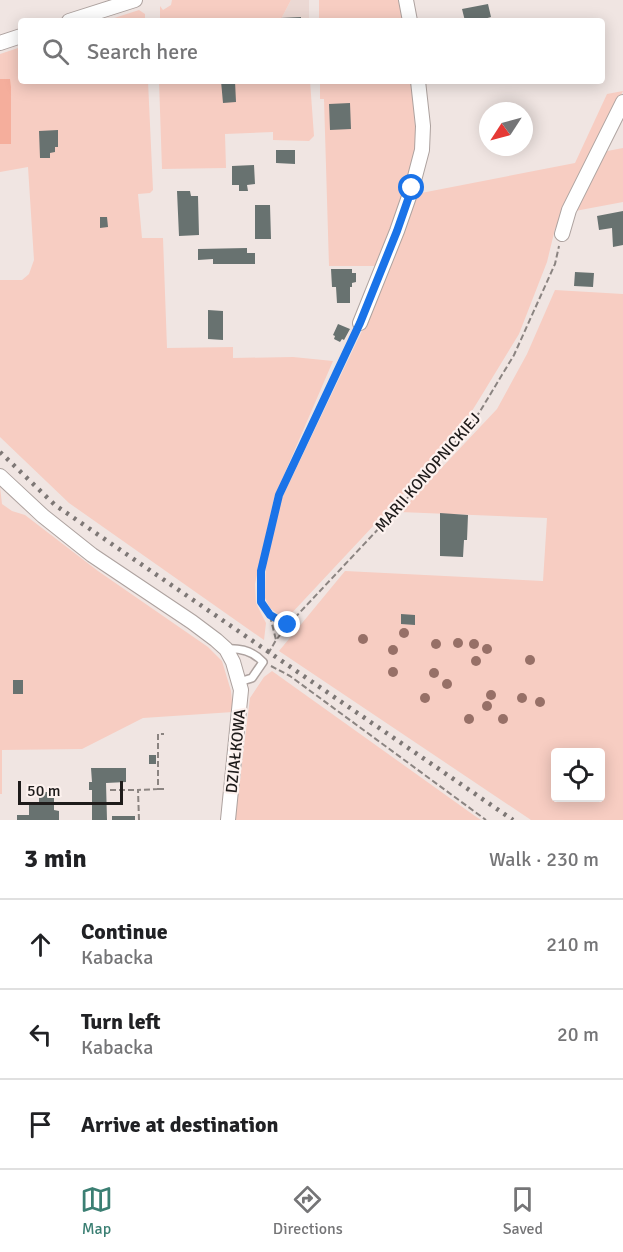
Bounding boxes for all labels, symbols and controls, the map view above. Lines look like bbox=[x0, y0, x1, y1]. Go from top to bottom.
search box bbox=[18, 18, 605, 84]
icon: search bbox=[39, 35, 72, 68]
text: Search here bbox=[87, 38, 198, 65]
north arrow bbox=[479, 102, 533, 156]
route start bbox=[398, 174, 424, 200]
street label: MARII KONOPNICKIEJ bbox=[371, 409, 485, 536]
route end bbox=[274, 611, 300, 637]
street label: DZIAŁKOWA bbox=[222, 708, 250, 794]
map controls bbox=[551, 748, 605, 802]
button: locate bbox=[551, 748, 605, 802]
scale bar bbox=[18, 778, 123, 806]
text: 50 m bbox=[27, 781, 61, 801]
text: 3 min bbox=[24, 843, 87, 875]
text: Walk · 230 m bbox=[489, 847, 599, 872]
text: Continue bbox=[81, 918, 168, 945]
icon: ahead bbox=[24, 928, 57, 961]
text: 210 m bbox=[546, 932, 599, 957]
text: Kabacka bbox=[81, 945, 153, 970]
text: Turn left bbox=[81, 1008, 161, 1035]
icon: left bbox=[24, 1018, 57, 1051]
text: 20 m bbox=[557, 1022, 599, 1047]
text: Kabacka bbox=[81, 1035, 153, 1060]
icon: arrive bbox=[24, 1108, 57, 1141]
text: Arrive at destination bbox=[81, 1111, 278, 1138]
tab: Map bbox=[80, 1183, 113, 1239]
tab: Directions bbox=[273, 1183, 343, 1239]
tab: Saved bbox=[503, 1183, 543, 1239]

